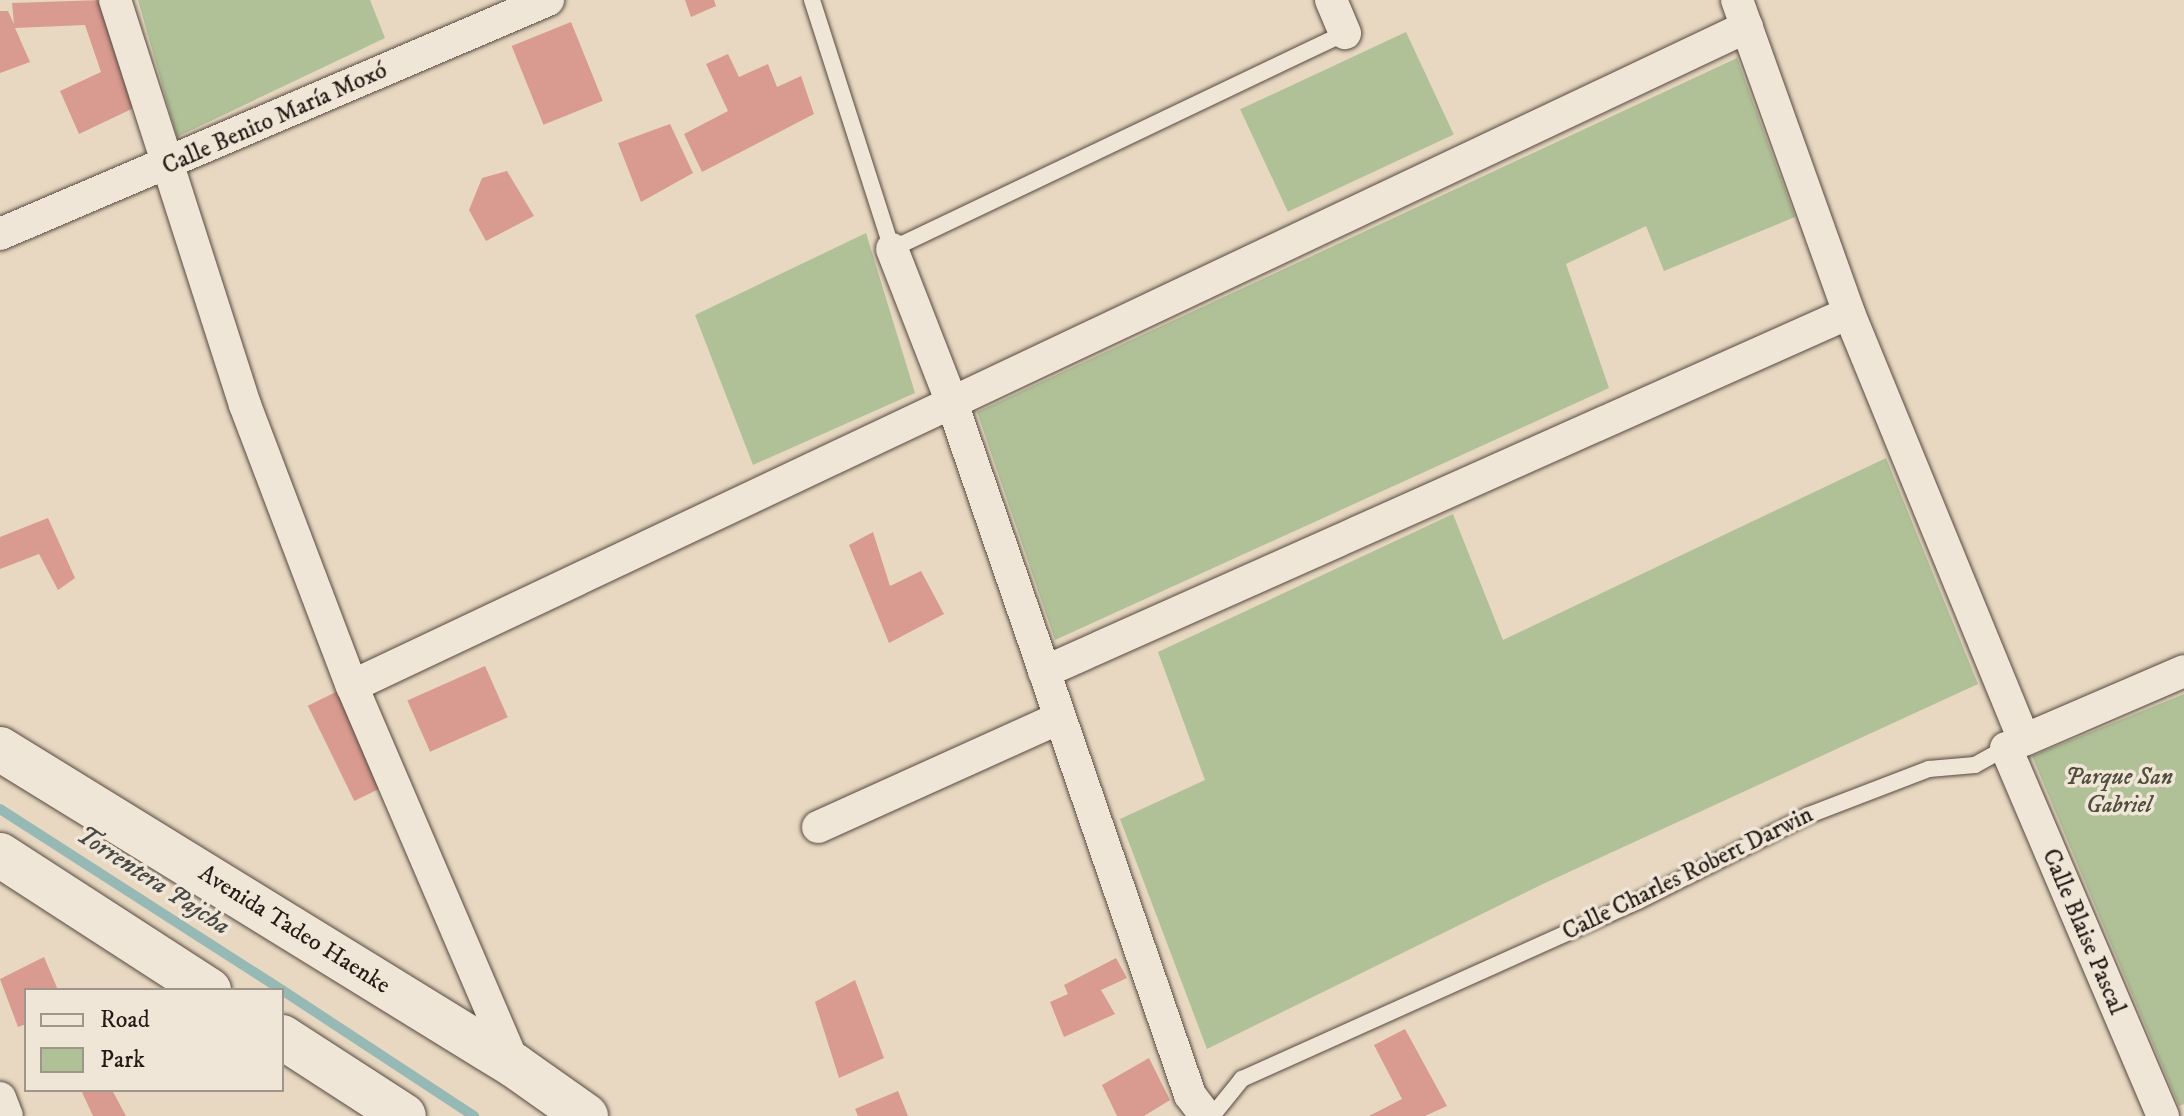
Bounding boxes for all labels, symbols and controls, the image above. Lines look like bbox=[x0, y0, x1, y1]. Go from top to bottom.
street label: Calle Benito María Moxó bbox=[158, 56, 392, 182]
park label: Parque San Gabriel bbox=[2065, 764, 2173, 820]
street label: Calle Charles Robert Darwin bbox=[1558, 801, 1818, 947]
water label: Torrentera Pajcha bbox=[70, 820, 236, 942]
street label: Calle Blaise Pascal bbox=[2035, 845, 2131, 1019]
street label: Avenida Tadeo Haenke bbox=[193, 859, 395, 1001]
legend bbox=[24, 988, 284, 1092]
text: Road bbox=[100, 1005, 150, 1035]
text: Park bbox=[100, 1045, 145, 1075]

